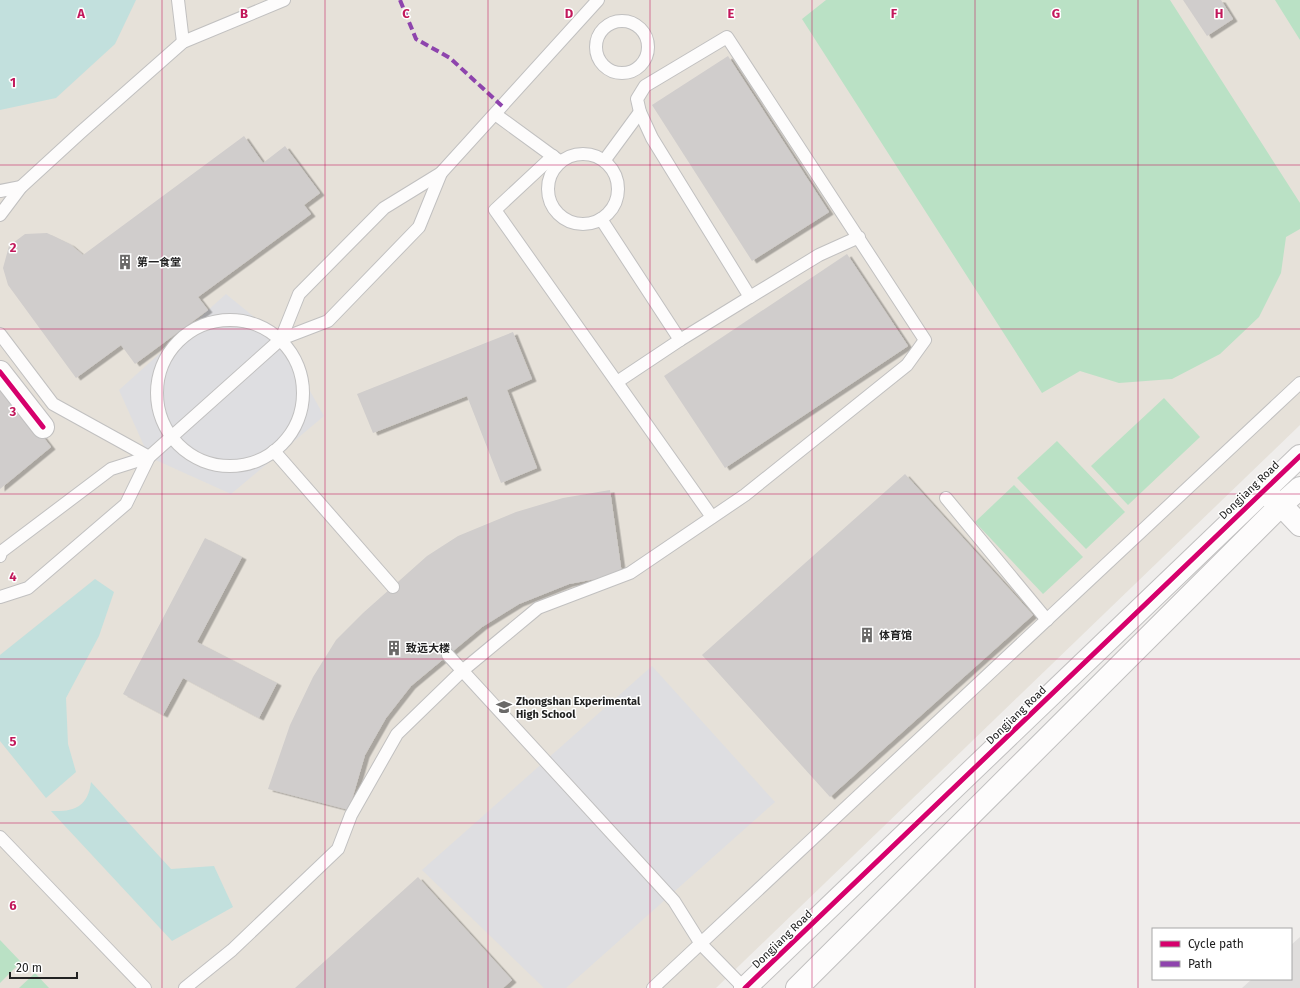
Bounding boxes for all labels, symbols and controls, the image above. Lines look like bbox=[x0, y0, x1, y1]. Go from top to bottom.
text: A bbox=[76, 6, 85, 21]
text: B bbox=[240, 6, 248, 21]
text: C bbox=[402, 6, 410, 21]
text: D bbox=[565, 6, 574, 21]
text: E bbox=[728, 6, 735, 21]
text: F bbox=[891, 6, 898, 21]
text: G bbox=[1052, 6, 1060, 21]
text: H bbox=[1215, 6, 1223, 21]
text: 1 bbox=[10, 75, 16, 90]
text: 2 bbox=[10, 240, 17, 255]
building icon: 第一食堂 bbox=[116, 253, 134, 271]
place label: 第一食堂 bbox=[137, 256, 181, 269]
text: 3 bbox=[9, 404, 17, 419]
street label: Dongjiang Road bbox=[1217, 458, 1282, 522]
text: 4 bbox=[9, 569, 17, 584]
building icon: 体育馆 bbox=[858, 626, 876, 644]
place label: 体育馆 bbox=[879, 629, 912, 642]
building icon: 致远大楼 bbox=[385, 639, 403, 657]
place label: 致远大楼 bbox=[406, 642, 450, 655]
street label: Dongjiang Road bbox=[984, 683, 1049, 747]
place label: Zhongshan Experimental High School bbox=[516, 695, 641, 721]
school or university icon: Zhongshan Experimental High School bbox=[495, 698, 513, 716]
text: 5 bbox=[10, 734, 17, 749]
text: 6 bbox=[9, 898, 17, 913]
street label: Dongjiang Road bbox=[750, 907, 815, 971]
legend bbox=[1152, 928, 1292, 980]
text: Cycle path bbox=[1188, 937, 1244, 951]
scale bar bbox=[10, 954, 77, 980]
text: Path bbox=[1188, 957, 1212, 971]
text: 20 m bbox=[16, 961, 42, 975]

